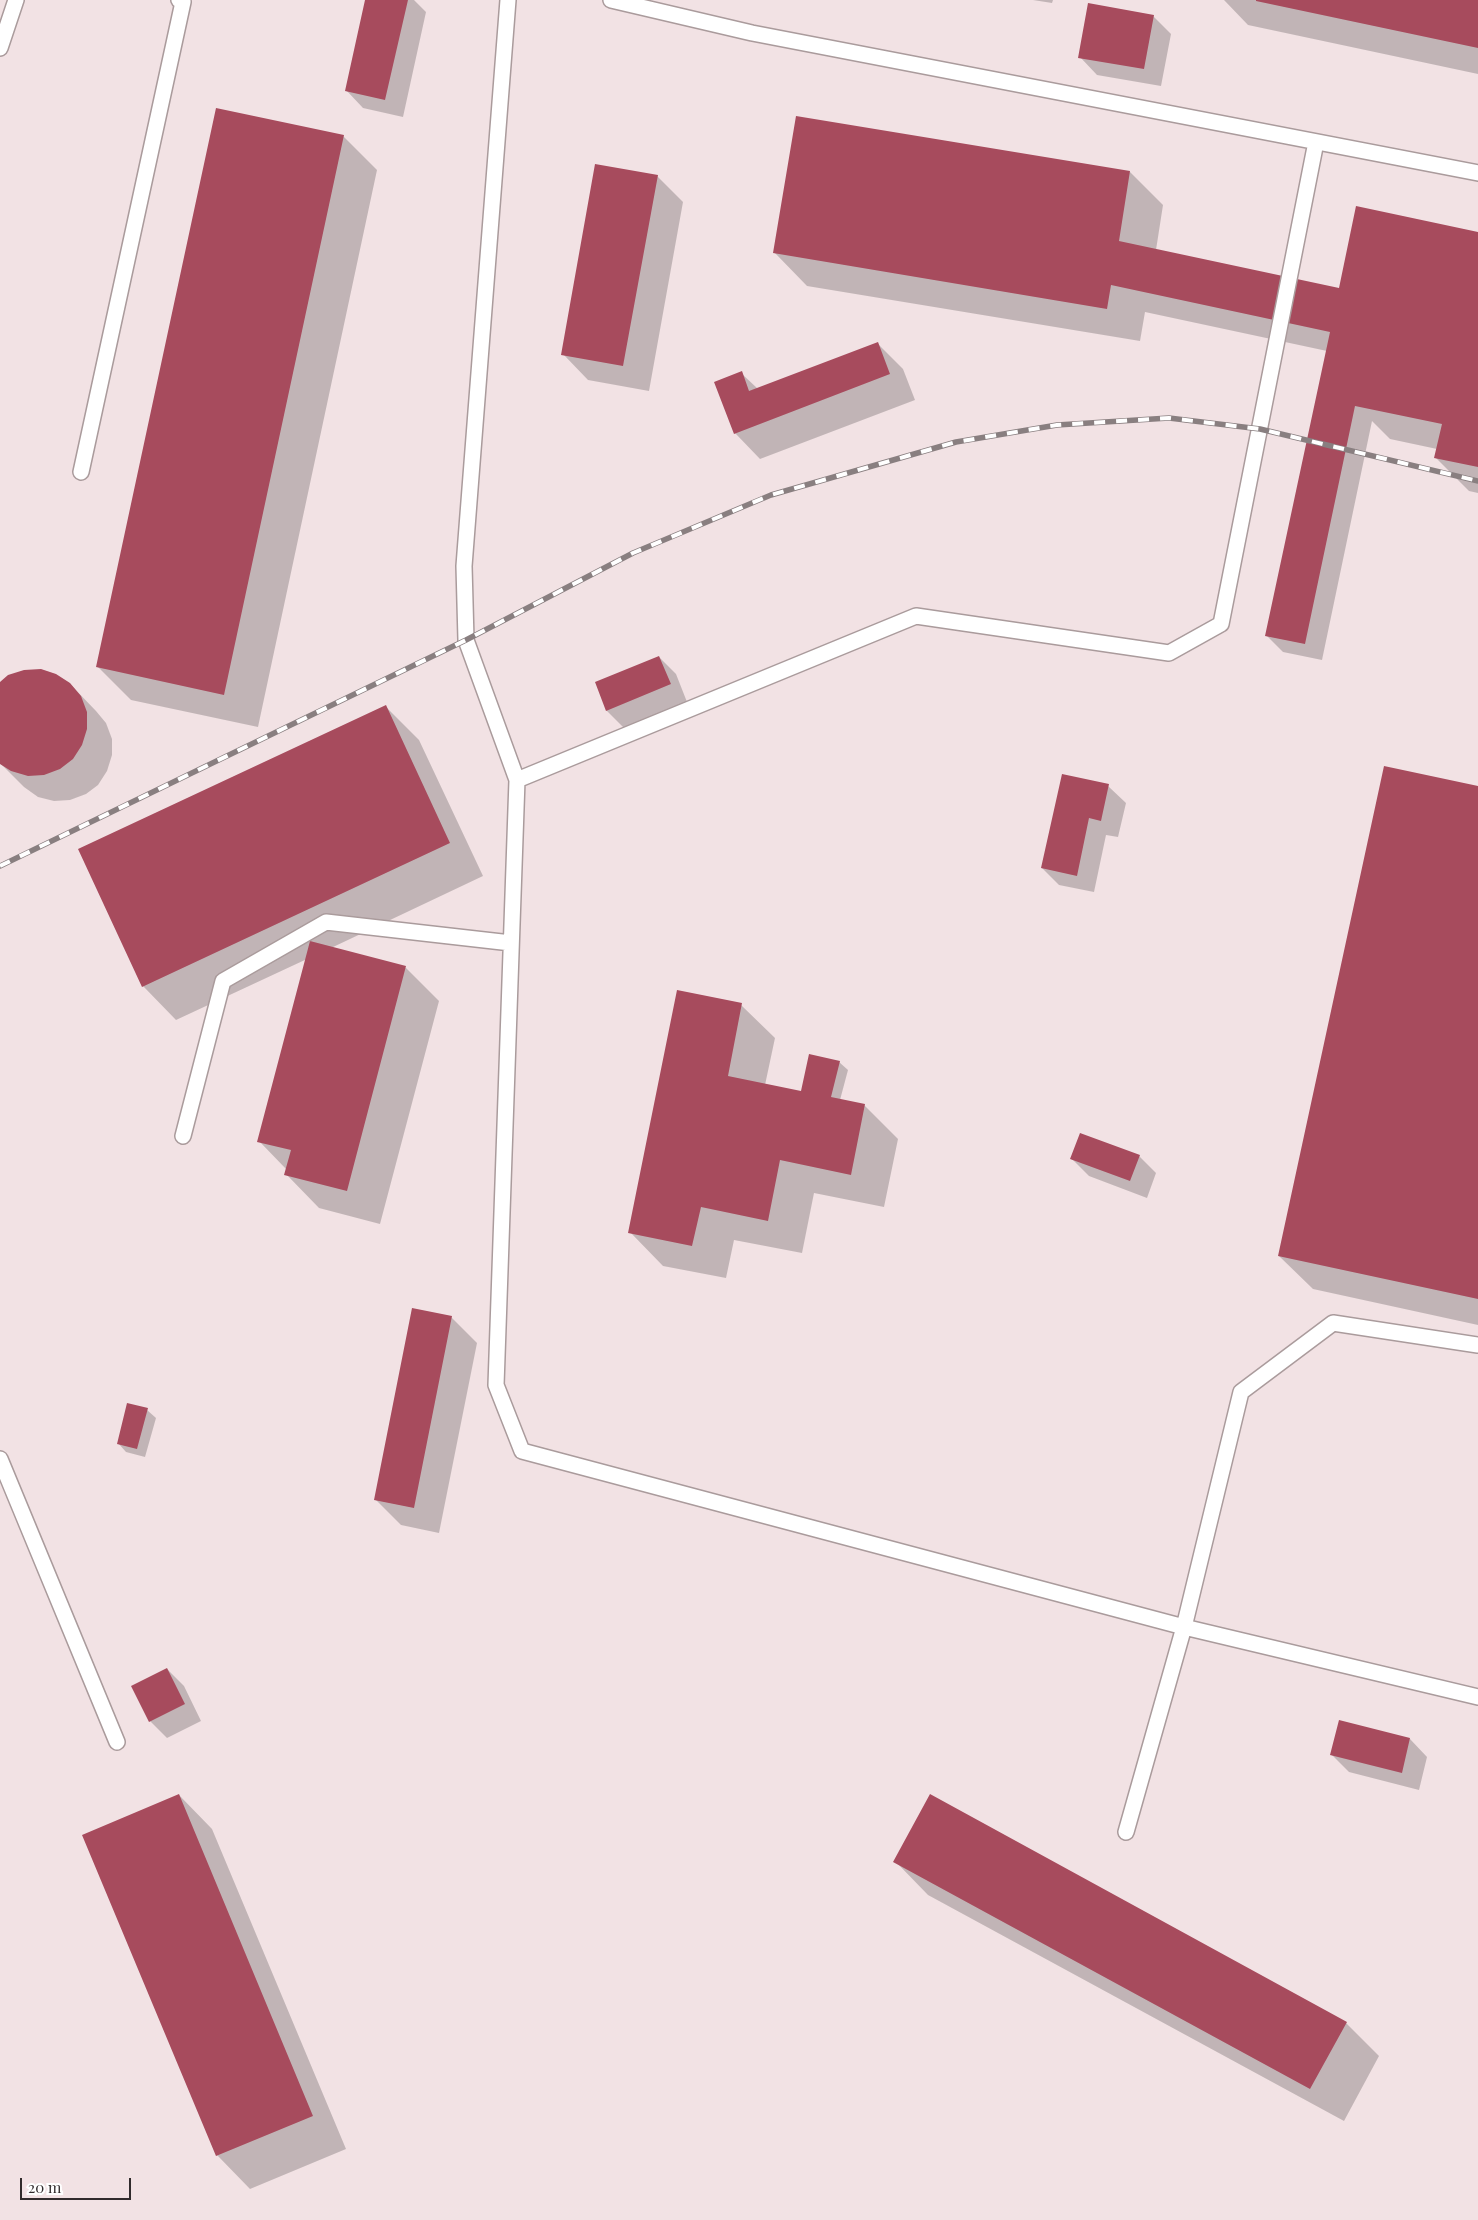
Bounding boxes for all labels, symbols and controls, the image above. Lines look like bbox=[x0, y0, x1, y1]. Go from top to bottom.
scale bar bbox=[22, 2168, 134, 2200]
text: 20 m bbox=[28, 2177, 61, 2197]

